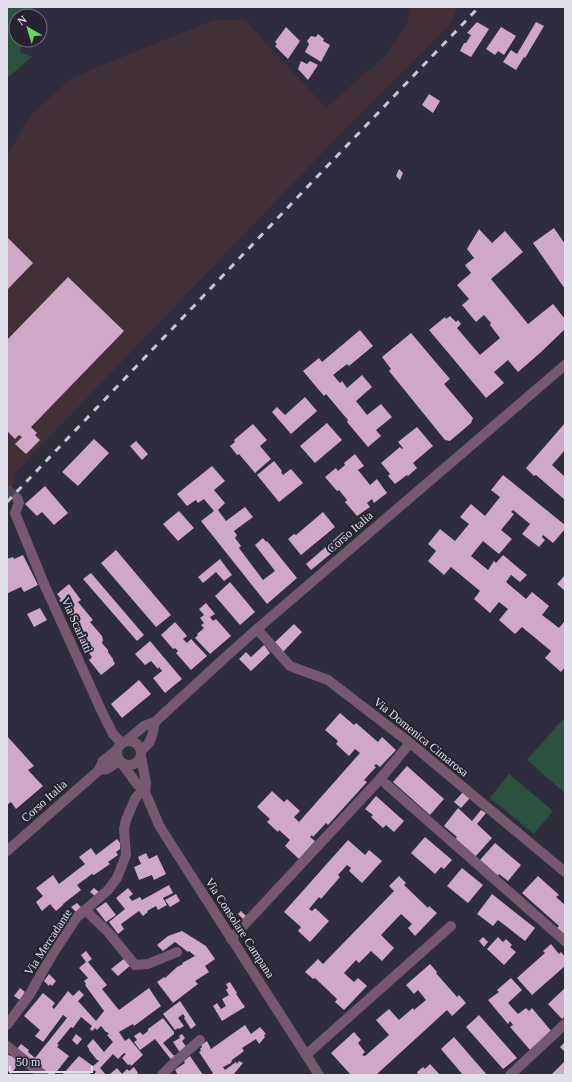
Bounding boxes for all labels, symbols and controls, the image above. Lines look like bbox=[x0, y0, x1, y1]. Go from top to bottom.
north arrow bbox=[8, 8, 48, 48]
text: N bbox=[15, 13, 29, 27]
street label: Corso Italia bbox=[324, 508, 376, 556]
street label: Via Scarlatti bbox=[58, 595, 96, 656]
street label: Via Domenica Cimarosa bbox=[371, 694, 472, 780]
street label: Corso Italia bbox=[18, 777, 70, 825]
street label: Via Consolare Campana bbox=[202, 875, 278, 981]
street label: Via Mercadante bbox=[21, 906, 75, 978]
scale bar bbox=[10, 1048, 92, 1074]
text: 50 m bbox=[16, 1055, 41, 1069]

